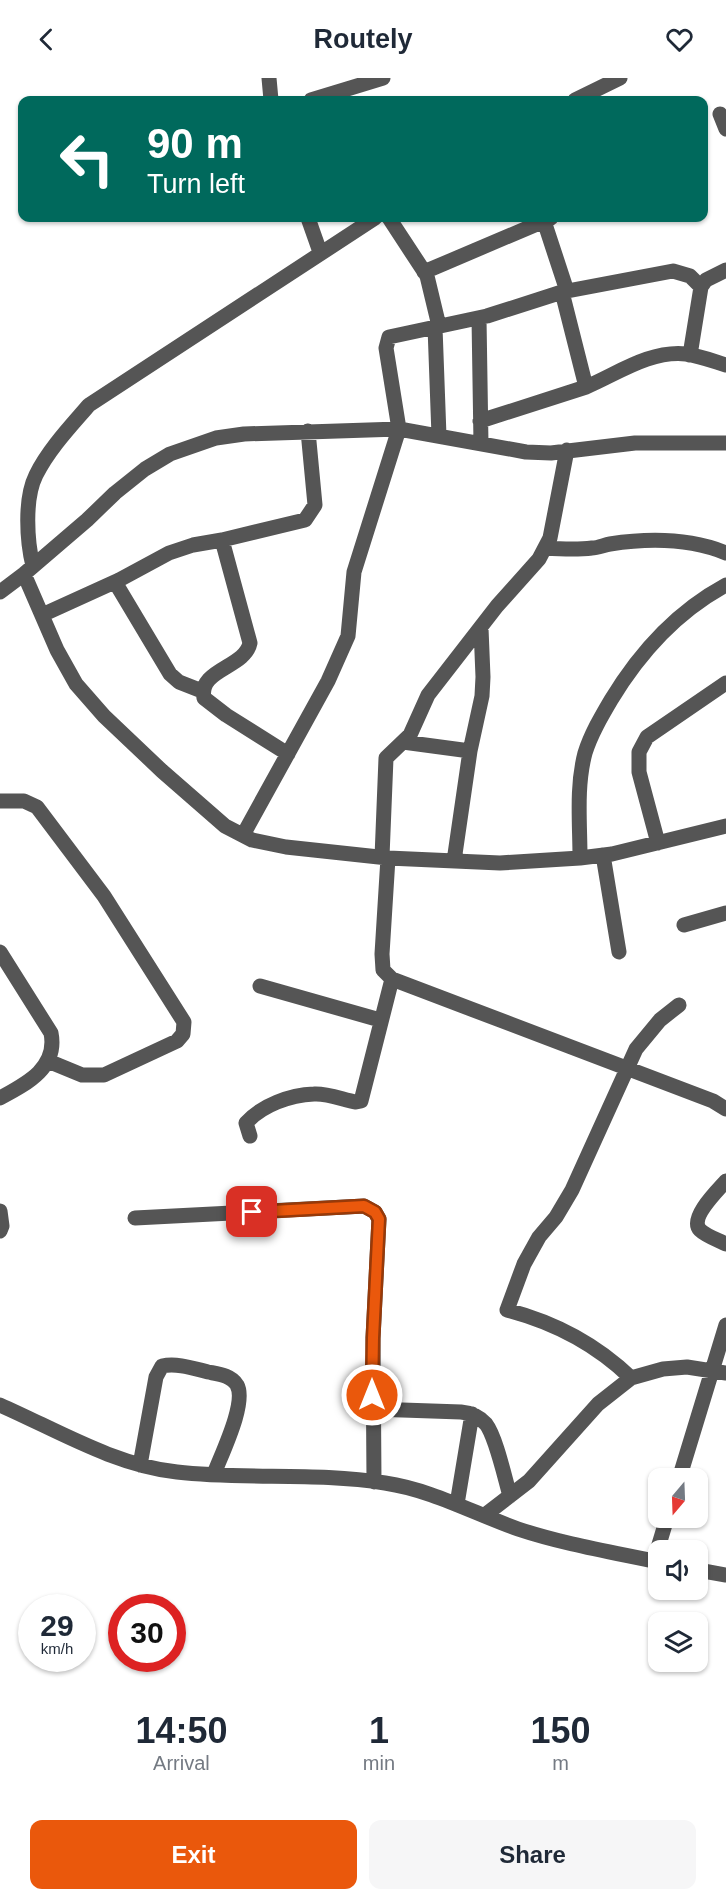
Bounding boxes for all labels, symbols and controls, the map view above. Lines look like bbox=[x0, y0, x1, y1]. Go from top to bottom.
icon: back bbox=[30, 23, 63, 56]
icon: heart bbox=[663, 23, 696, 56]
text: Routely bbox=[313, 24, 413, 54]
icon: left bbox=[48, 120, 126, 198]
text: 90 m bbox=[147, 120, 243, 167]
text: Turn left bbox=[147, 169, 245, 199]
pin bbox=[226, 1186, 277, 1237]
icon: arrive bbox=[235, 1195, 268, 1228]
position arrow bbox=[340, 1363, 404, 1427]
north arrow bbox=[648, 1468, 708, 1528]
map controls bbox=[648, 1468, 708, 1672]
button: sound bbox=[648, 1540, 708, 1600]
speed limit sign: 30 bbox=[108, 1594, 186, 1672]
text: 29 bbox=[40, 1609, 74, 1642]
button: layers bbox=[648, 1612, 708, 1672]
text: km/h bbox=[41, 1640, 73, 1657]
text: 14:50 bbox=[135, 1710, 227, 1751]
text: 1 bbox=[369, 1710, 389, 1751]
text: 150 bbox=[530, 1710, 591, 1751]
text: Arrival bbox=[153, 1752, 210, 1774]
text: min bbox=[363, 1752, 395, 1774]
text: m bbox=[552, 1752, 569, 1774]
button: Exit bbox=[30, 1820, 357, 1889]
button: Share bbox=[369, 1820, 696, 1889]

